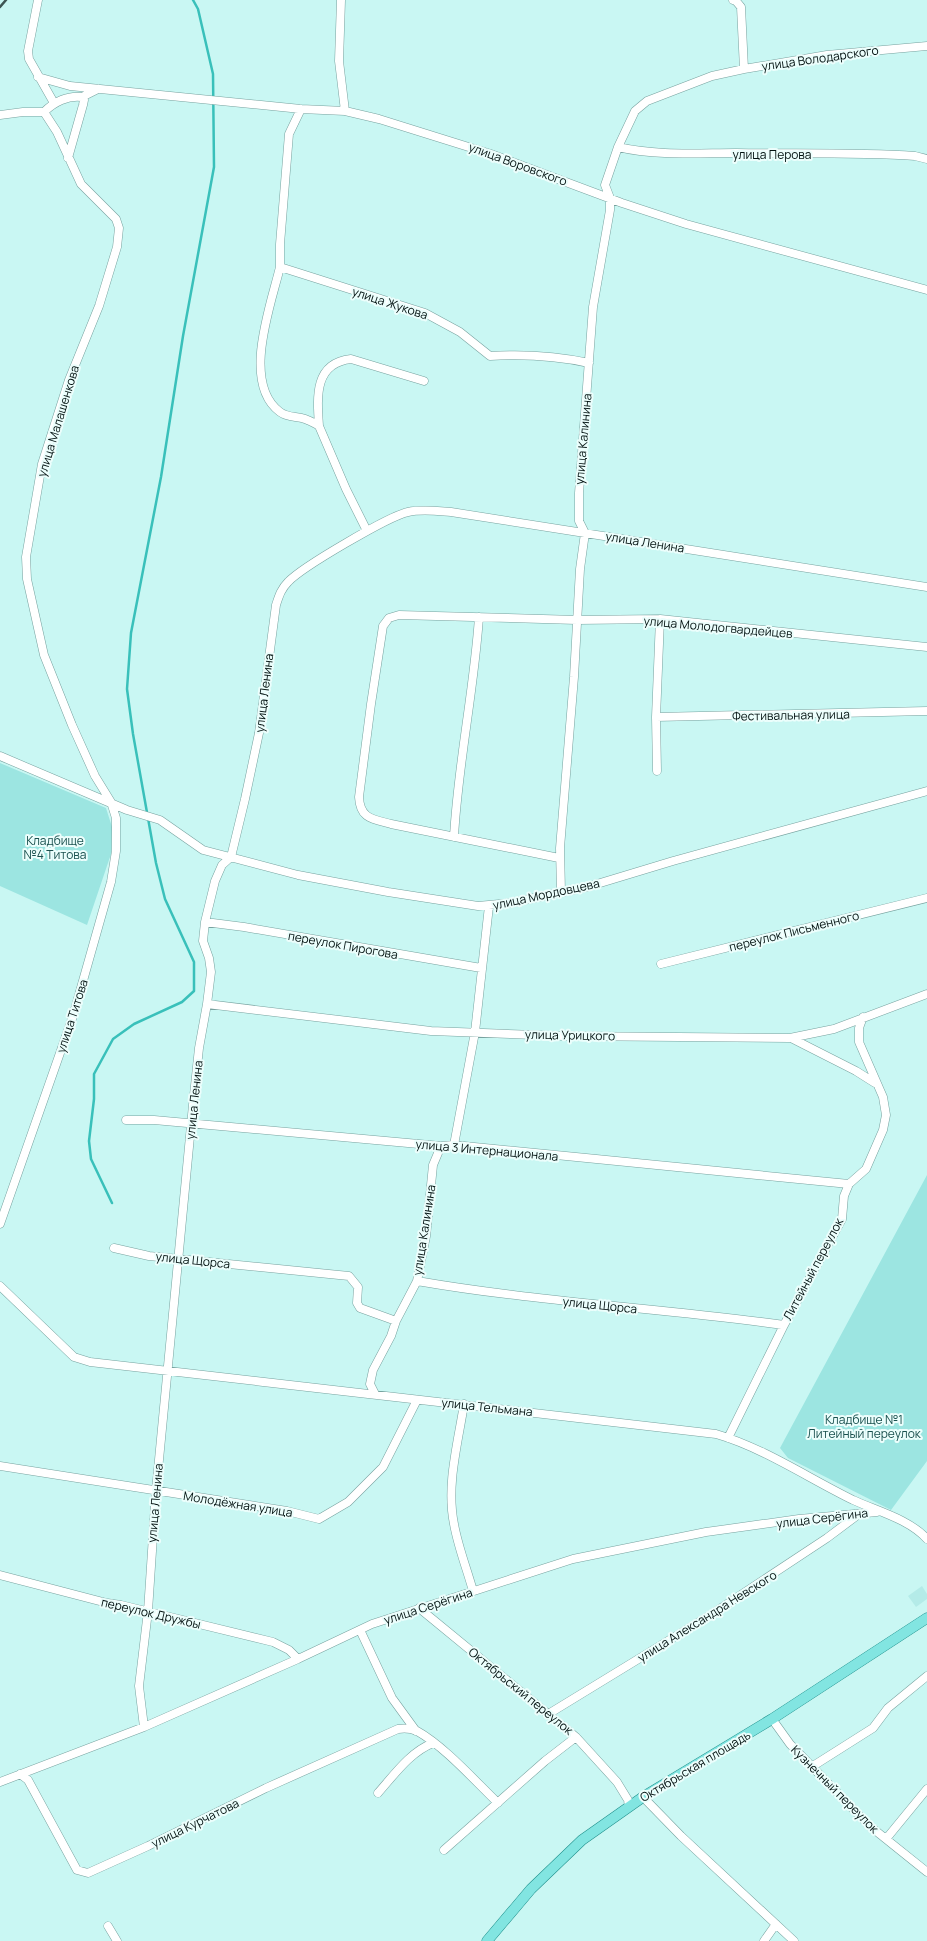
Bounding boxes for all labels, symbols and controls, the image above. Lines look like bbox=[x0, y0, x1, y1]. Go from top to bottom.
street label: улица Володарского bbox=[760, 41, 880, 75]
street label: улица Воровского bbox=[466, 138, 570, 190]
street label: улица Перова bbox=[733, 146, 811, 163]
street label: улица Жукова bbox=[350, 283, 430, 323]
street label: улица Малашенкова bbox=[33, 363, 83, 479]
street label: улица Калинина bbox=[571, 393, 595, 485]
street label: улица Ленина bbox=[604, 527, 686, 557]
street label: улица Молодогвардейцев bbox=[643, 612, 794, 642]
street label: улица Ленина bbox=[251, 653, 277, 733]
street label: Фестивальная улица bbox=[732, 705, 850, 725]
park label: Кладбище №4 Титова bbox=[24, 832, 86, 863]
street label: улица Мордовцева bbox=[491, 874, 601, 914]
street label: переулок Письменного bbox=[727, 907, 861, 955]
street label: переулок Пирогова bbox=[287, 927, 399, 963]
street label: улица Титова bbox=[52, 977, 92, 1055]
street label: улица Урицкого bbox=[525, 1026, 615, 1044]
street label: улица Ленина bbox=[181, 1060, 207, 1140]
street label: улица 3 Интернационала bbox=[415, 1135, 559, 1165]
street label: улица Калинина bbox=[408, 1183, 440, 1277]
street label: Литейный переулок bbox=[779, 1214, 848, 1323]
street label: улица Щорса bbox=[155, 1248, 231, 1272]
street label: улица Щорса bbox=[562, 1293, 638, 1317]
street label: улица Тельмана bbox=[441, 1394, 533, 1420]
park label: Кладбище №1 Литейный переулок bbox=[807, 1411, 922, 1442]
street label: улица Ленина bbox=[143, 1463, 167, 1543]
street label: Молодёжная улица bbox=[182, 1487, 294, 1521]
street label: улица Серёгина bbox=[775, 1504, 869, 1532]
street label: улица Александра Невского bbox=[634, 1566, 780, 1666]
street label: улица Серёгина bbox=[382, 1584, 474, 1628]
street label: переулок Дружбы bbox=[100, 1593, 202, 1633]
street label: Октябрьский переулок bbox=[465, 1643, 578, 1739]
street label: Октябрьская площадь bbox=[637, 1726, 753, 1806]
street label: Кузнечный переулок bbox=[787, 1741, 883, 1837]
street label: улица Курчатова bbox=[148, 1794, 242, 1852]

